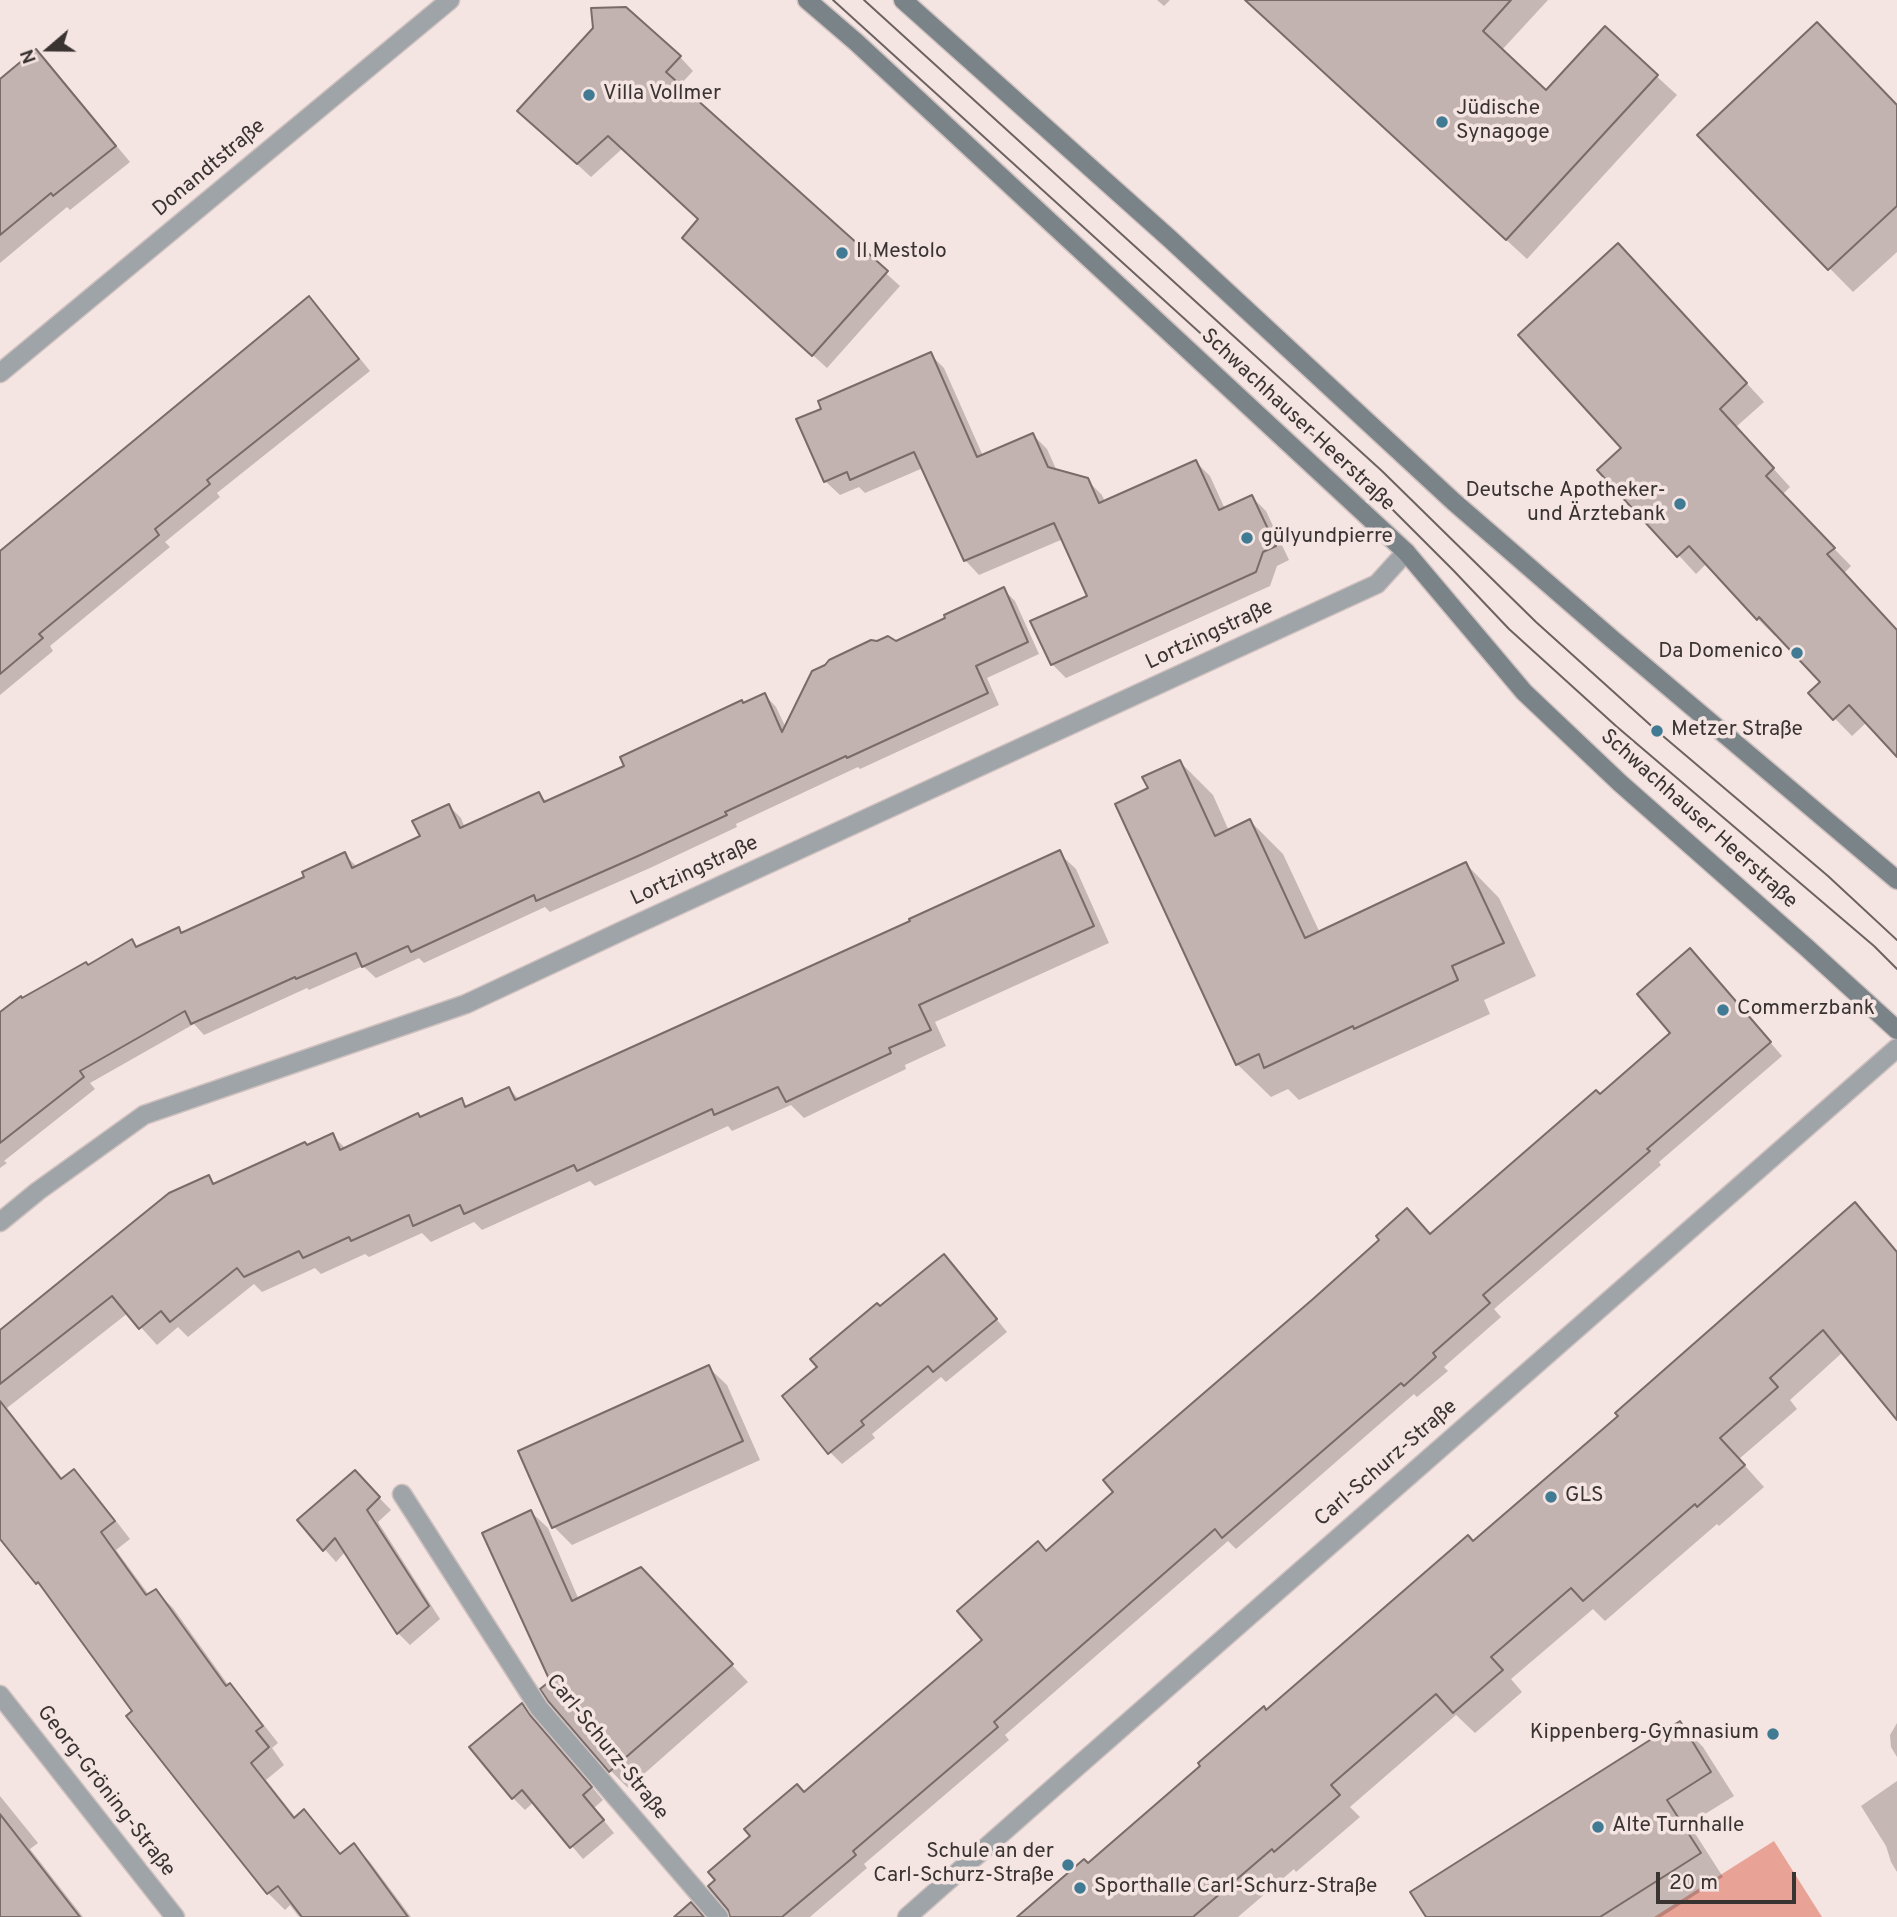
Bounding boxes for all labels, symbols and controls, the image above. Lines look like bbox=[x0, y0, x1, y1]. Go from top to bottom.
north arrow bbox=[14, 14, 84, 84]
text: N bbox=[16, 46, 43, 67]
place label: Villa Vollmer bbox=[603, 82, 721, 108]
marker: Villa Vollmer bbox=[581, 87, 597, 103]
place label: Jüdische Synagoge bbox=[1456, 97, 1550, 147]
marker: Jüdische Synagoge bbox=[1434, 114, 1450, 130]
street label: Donandtstraße bbox=[149, 115, 271, 223]
place label: Il Mestolo bbox=[856, 240, 947, 266]
marker: Il Mestolo bbox=[834, 245, 850, 261]
street label: Schwachhauser Heerstraße bbox=[1195, 324, 1399, 518]
place label: Deutsche Apotheker- und Ärztebank bbox=[1465, 479, 1666, 529]
marker: Deutsche Apotheker- und Ärztebank bbox=[1672, 496, 1688, 512]
place label: gülyundpierre bbox=[1261, 525, 1393, 551]
marker: gülyundpierre bbox=[1239, 530, 1255, 546]
street label: Lortzingstraße bbox=[1142, 595, 1278, 677]
place label: Da Domenico bbox=[1658, 640, 1783, 666]
marker: Da Domenico bbox=[1789, 645, 1805, 661]
place label: Metzer Straße bbox=[1671, 718, 1803, 744]
marker: Metzer Straße bbox=[1649, 723, 1665, 739]
street label: Schwachhauser Heerstraße bbox=[1594, 725, 1802, 915]
street label: Lortzingstraße bbox=[627, 831, 763, 913]
place label: Commerzbank bbox=[1737, 997, 1875, 1023]
marker: Commerzbank bbox=[1715, 1002, 1731, 1018]
street label: Carl-Schurz-Straße bbox=[1311, 1395, 1463, 1533]
place label: GLS bbox=[1565, 1484, 1604, 1510]
marker: GLS bbox=[1543, 1489, 1559, 1505]
street label: Carl-Schurz-Straße bbox=[539, 1670, 673, 1826]
street label: Georg-Gröning-Straße bbox=[30, 1701, 180, 1883]
place label: Kippenberg-Gymnasium bbox=[1530, 1721, 1759, 1747]
marker: Kippenberg-Gymnasium bbox=[1765, 1726, 1781, 1742]
place label: Alte Turnhalle bbox=[1612, 1814, 1744, 1840]
marker: Alte Turnhalle bbox=[1590, 1819, 1606, 1835]
place label: Schule an der Carl-Schurz-Straße bbox=[873, 1840, 1054, 1890]
marker: Schule an der Carl-Schurz-Straße bbox=[1060, 1857, 1076, 1873]
scale bar bbox=[1659, 1857, 1799, 1901]
text: 20 m bbox=[1669, 1870, 1718, 1897]
place label: Sporthalle Carl-Schurz-Straße bbox=[1094, 1875, 1377, 1901]
marker: Sporthalle Carl-Schurz-Straße bbox=[1072, 1880, 1088, 1896]

